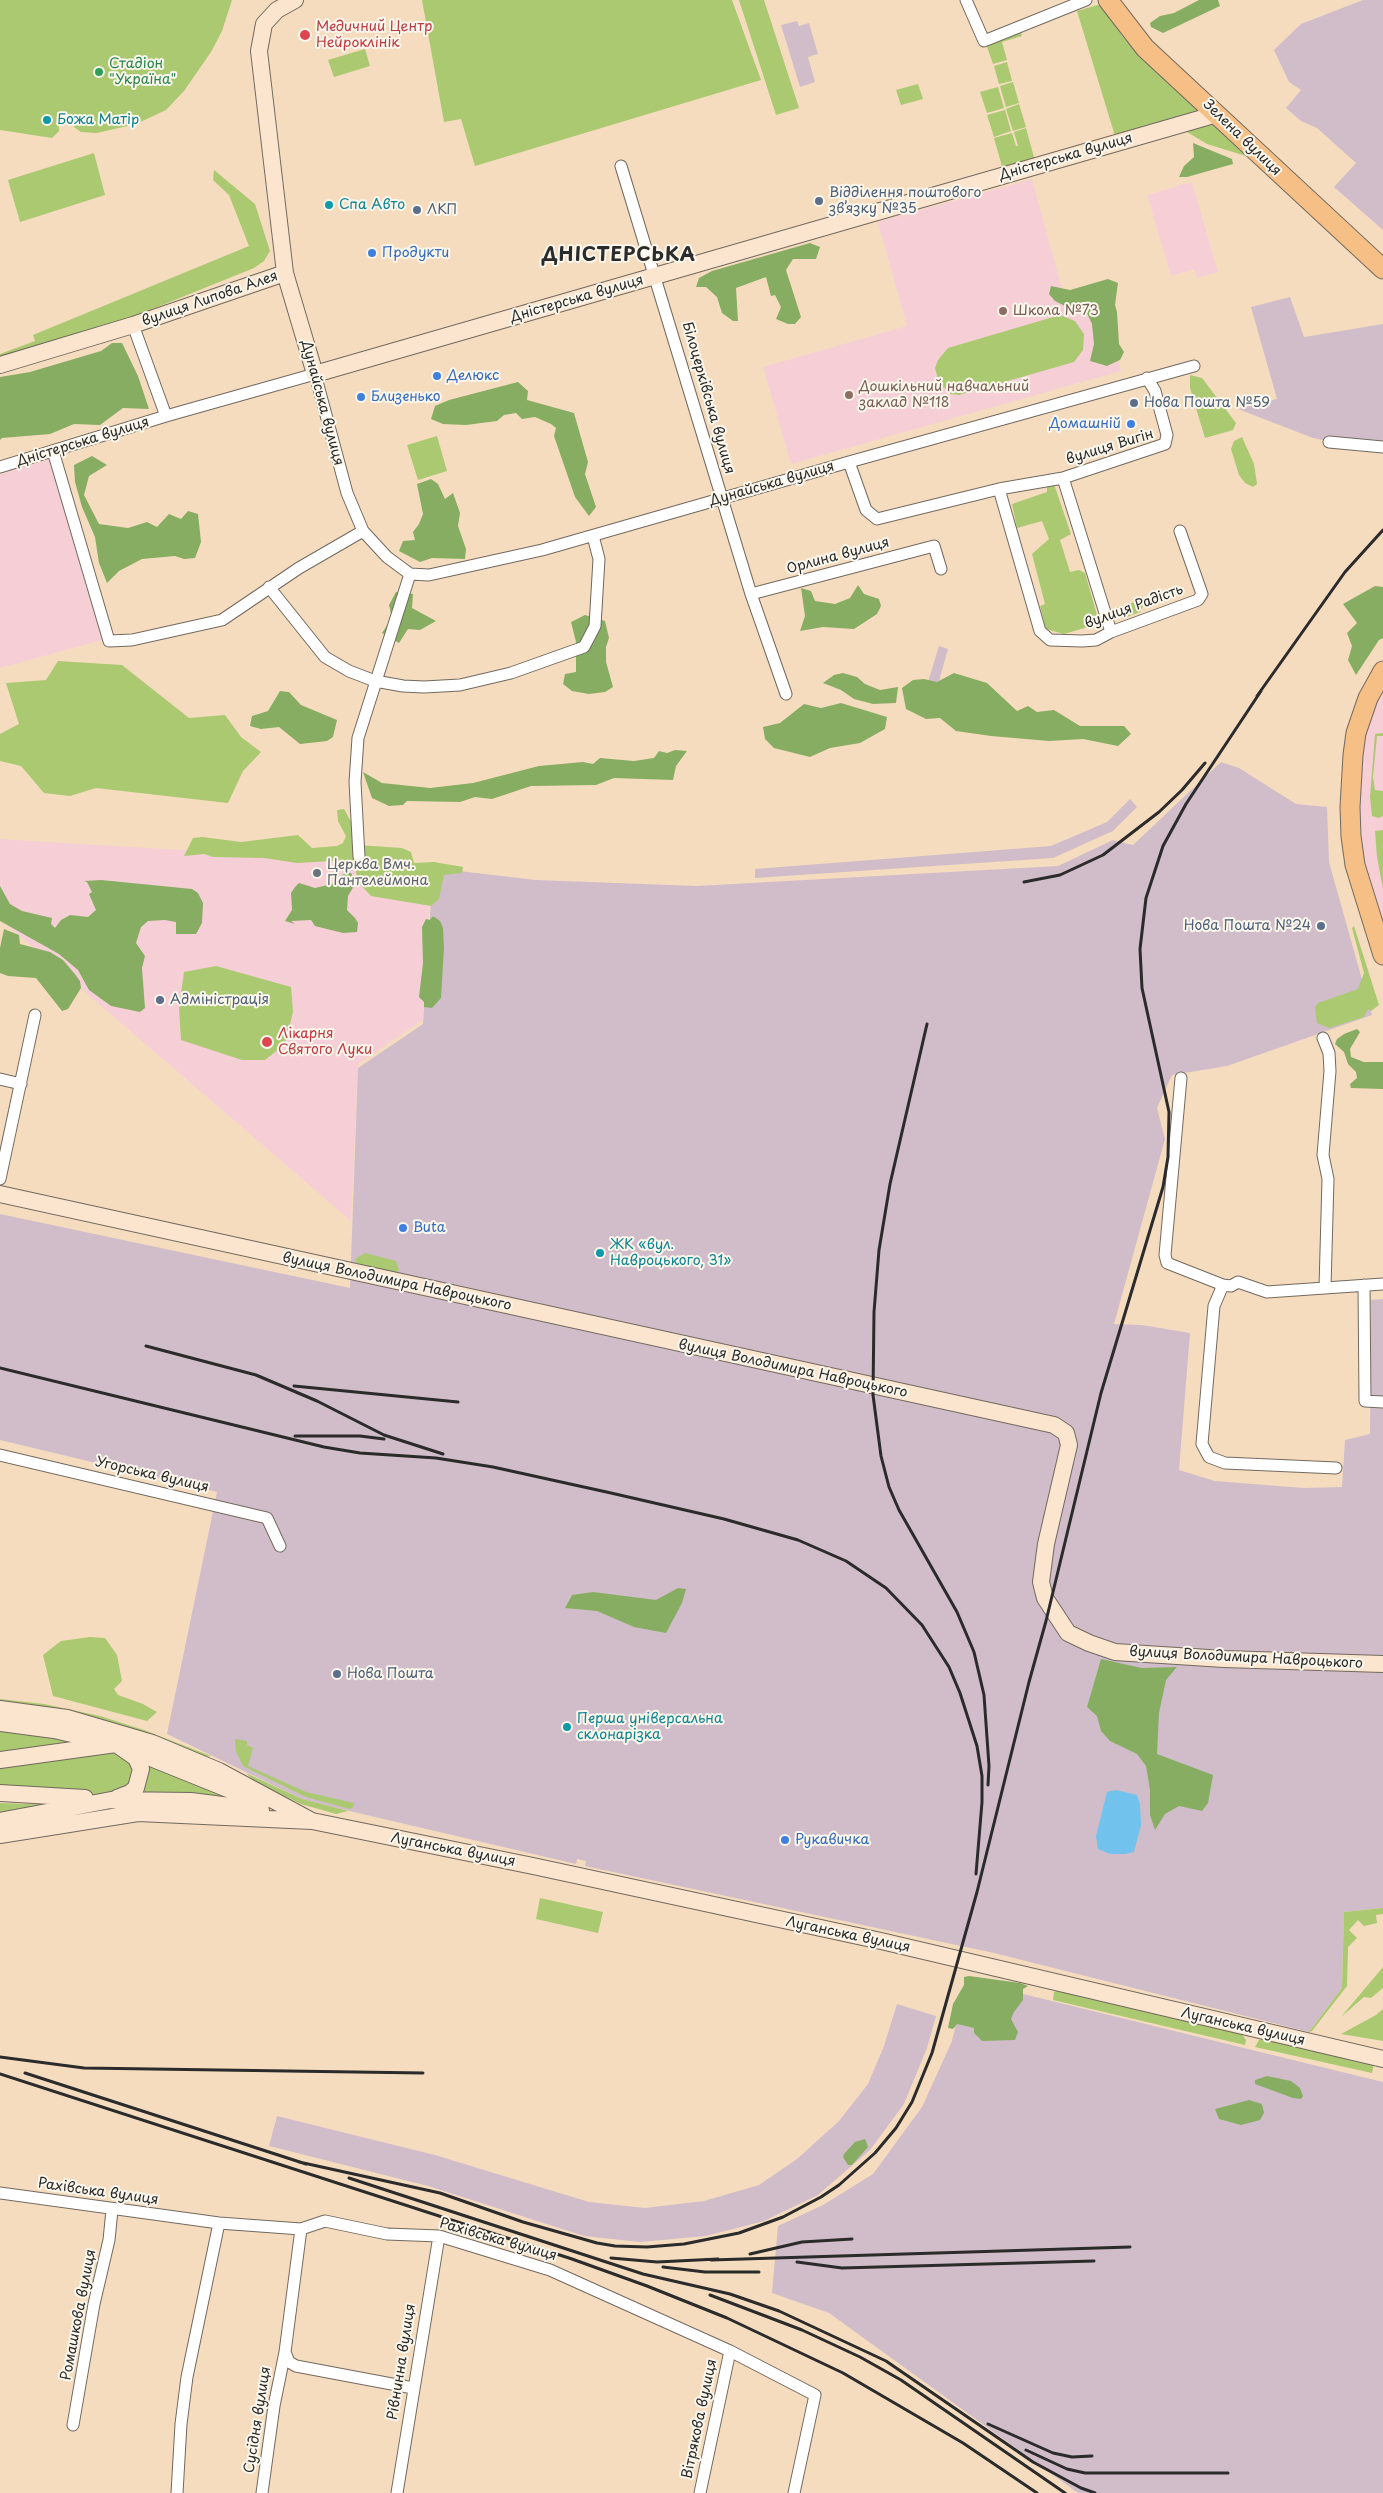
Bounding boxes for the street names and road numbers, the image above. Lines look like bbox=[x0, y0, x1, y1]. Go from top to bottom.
street label: Зелена вулиця bbox=[1199, 97, 1285, 179]
street label: Дністерська вулиця bbox=[997, 130, 1135, 184]
street label: вулиця Липова Алея bbox=[140, 268, 280, 330]
street label: Дністерська вулиця bbox=[508, 272, 646, 326]
street label: Білоцерківська вулиця bbox=[678, 320, 738, 476]
street label: Дунайська вулиця bbox=[297, 339, 347, 467]
street label: Дністерська вулиця bbox=[15, 414, 151, 470]
street label: вулиця Вигін bbox=[1064, 426, 1156, 468]
street label: Дунайська вулиця bbox=[708, 458, 836, 510]
street label: Орлина вулиця bbox=[785, 534, 891, 578]
street label: вулиця Радість bbox=[1083, 581, 1185, 633]
street label: вулиця Володимира Навроцького bbox=[281, 1249, 513, 1315]
street label: вулиця Володимира Навроцького bbox=[677, 1336, 909, 1402]
street label: Угорська вулиця bbox=[94, 1454, 210, 1496]
street label: вулиця Володимира Навроцького bbox=[1129, 1643, 1363, 1673]
street label: Луганська вулиця bbox=[389, 1830, 517, 1870]
street label: Луганська вулиця bbox=[784, 1914, 912, 1956]
street label: Луганська вулиця bbox=[1179, 2005, 1307, 2049]
street label: Рахівська вулиця bbox=[37, 2175, 159, 2209]
street label: Рахівська вулиця bbox=[437, 2215, 559, 2265]
street label: Ромашкова вулиця bbox=[58, 2248, 100, 2382]
street label: Рівнинна вулиця bbox=[385, 2303, 419, 2421]
street label: Вітрякова вулиця bbox=[679, 2358, 721, 2480]
street label: Сусідня вулиця bbox=[241, 2365, 275, 2475]

